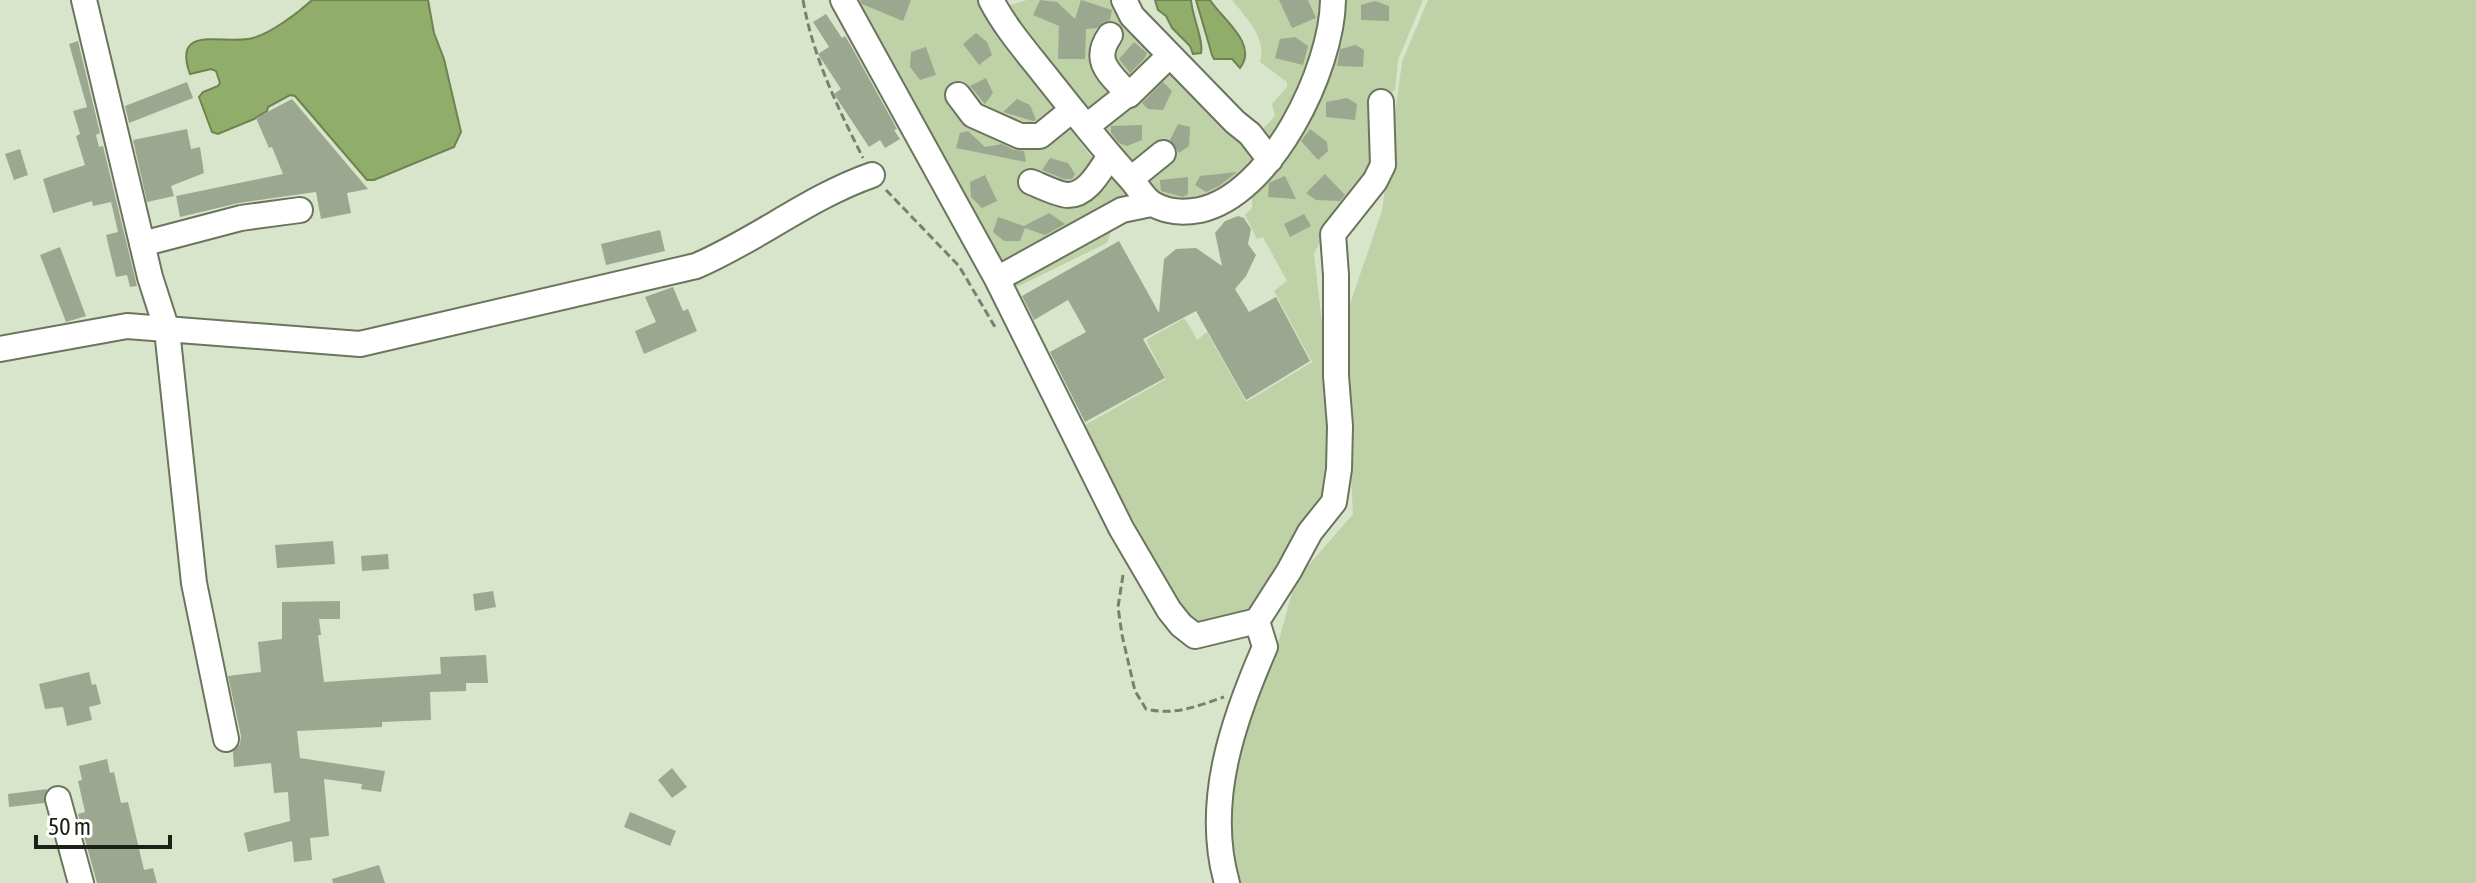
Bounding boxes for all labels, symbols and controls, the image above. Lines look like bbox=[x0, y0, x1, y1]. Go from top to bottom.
scale bar bbox=[36, 799, 170, 849]
text: 50 m bbox=[48, 813, 91, 840]

